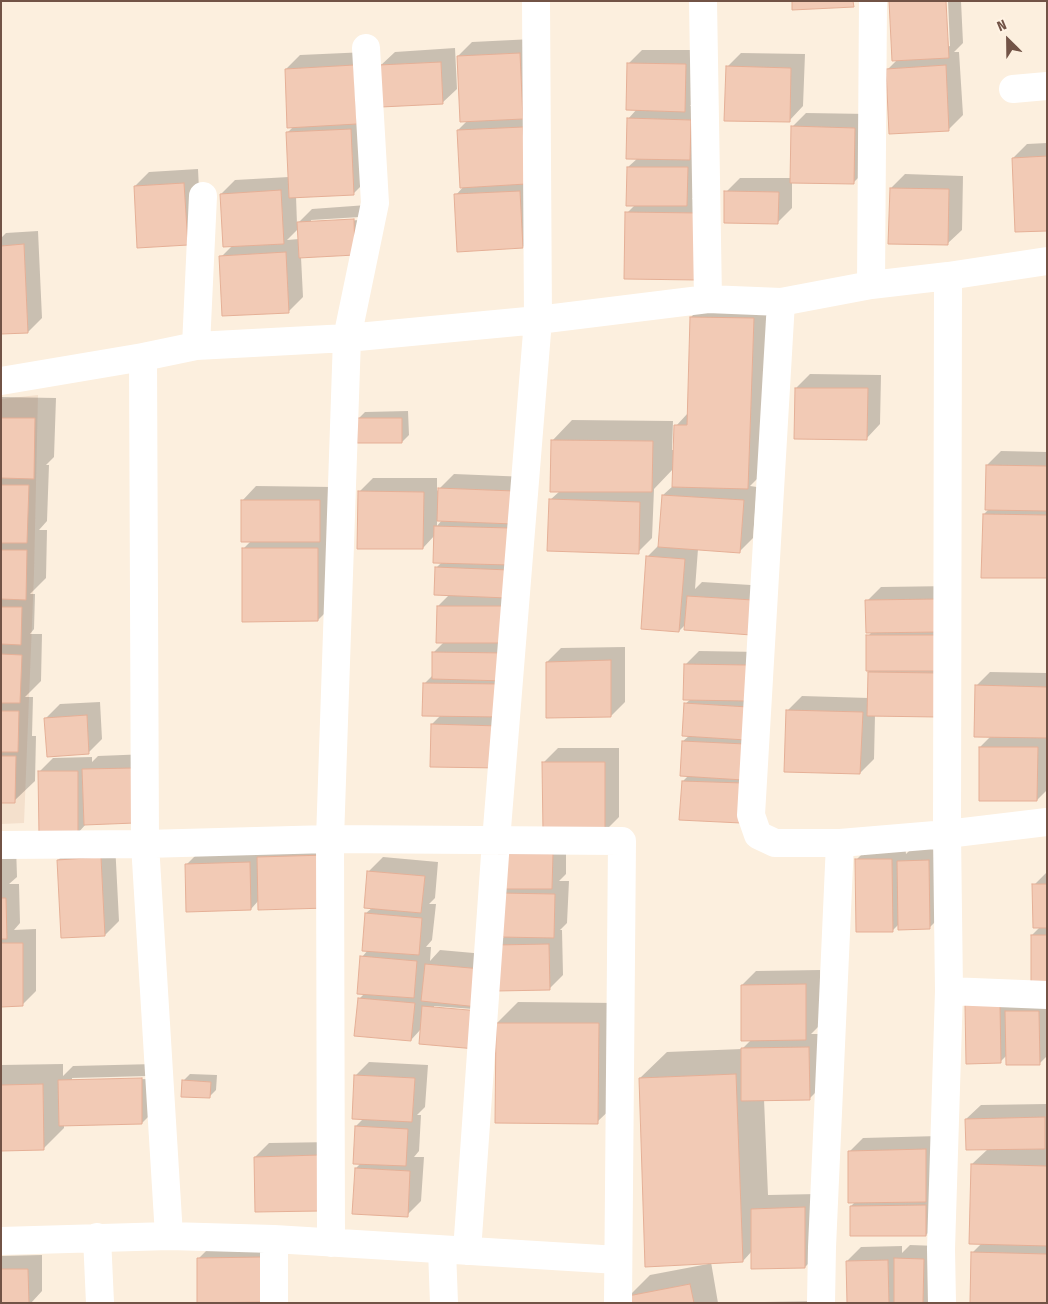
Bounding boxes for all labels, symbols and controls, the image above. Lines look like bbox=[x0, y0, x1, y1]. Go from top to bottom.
north arrow bbox=[983, 15, 1033, 65]
text: N bbox=[995, 16, 1009, 35]

